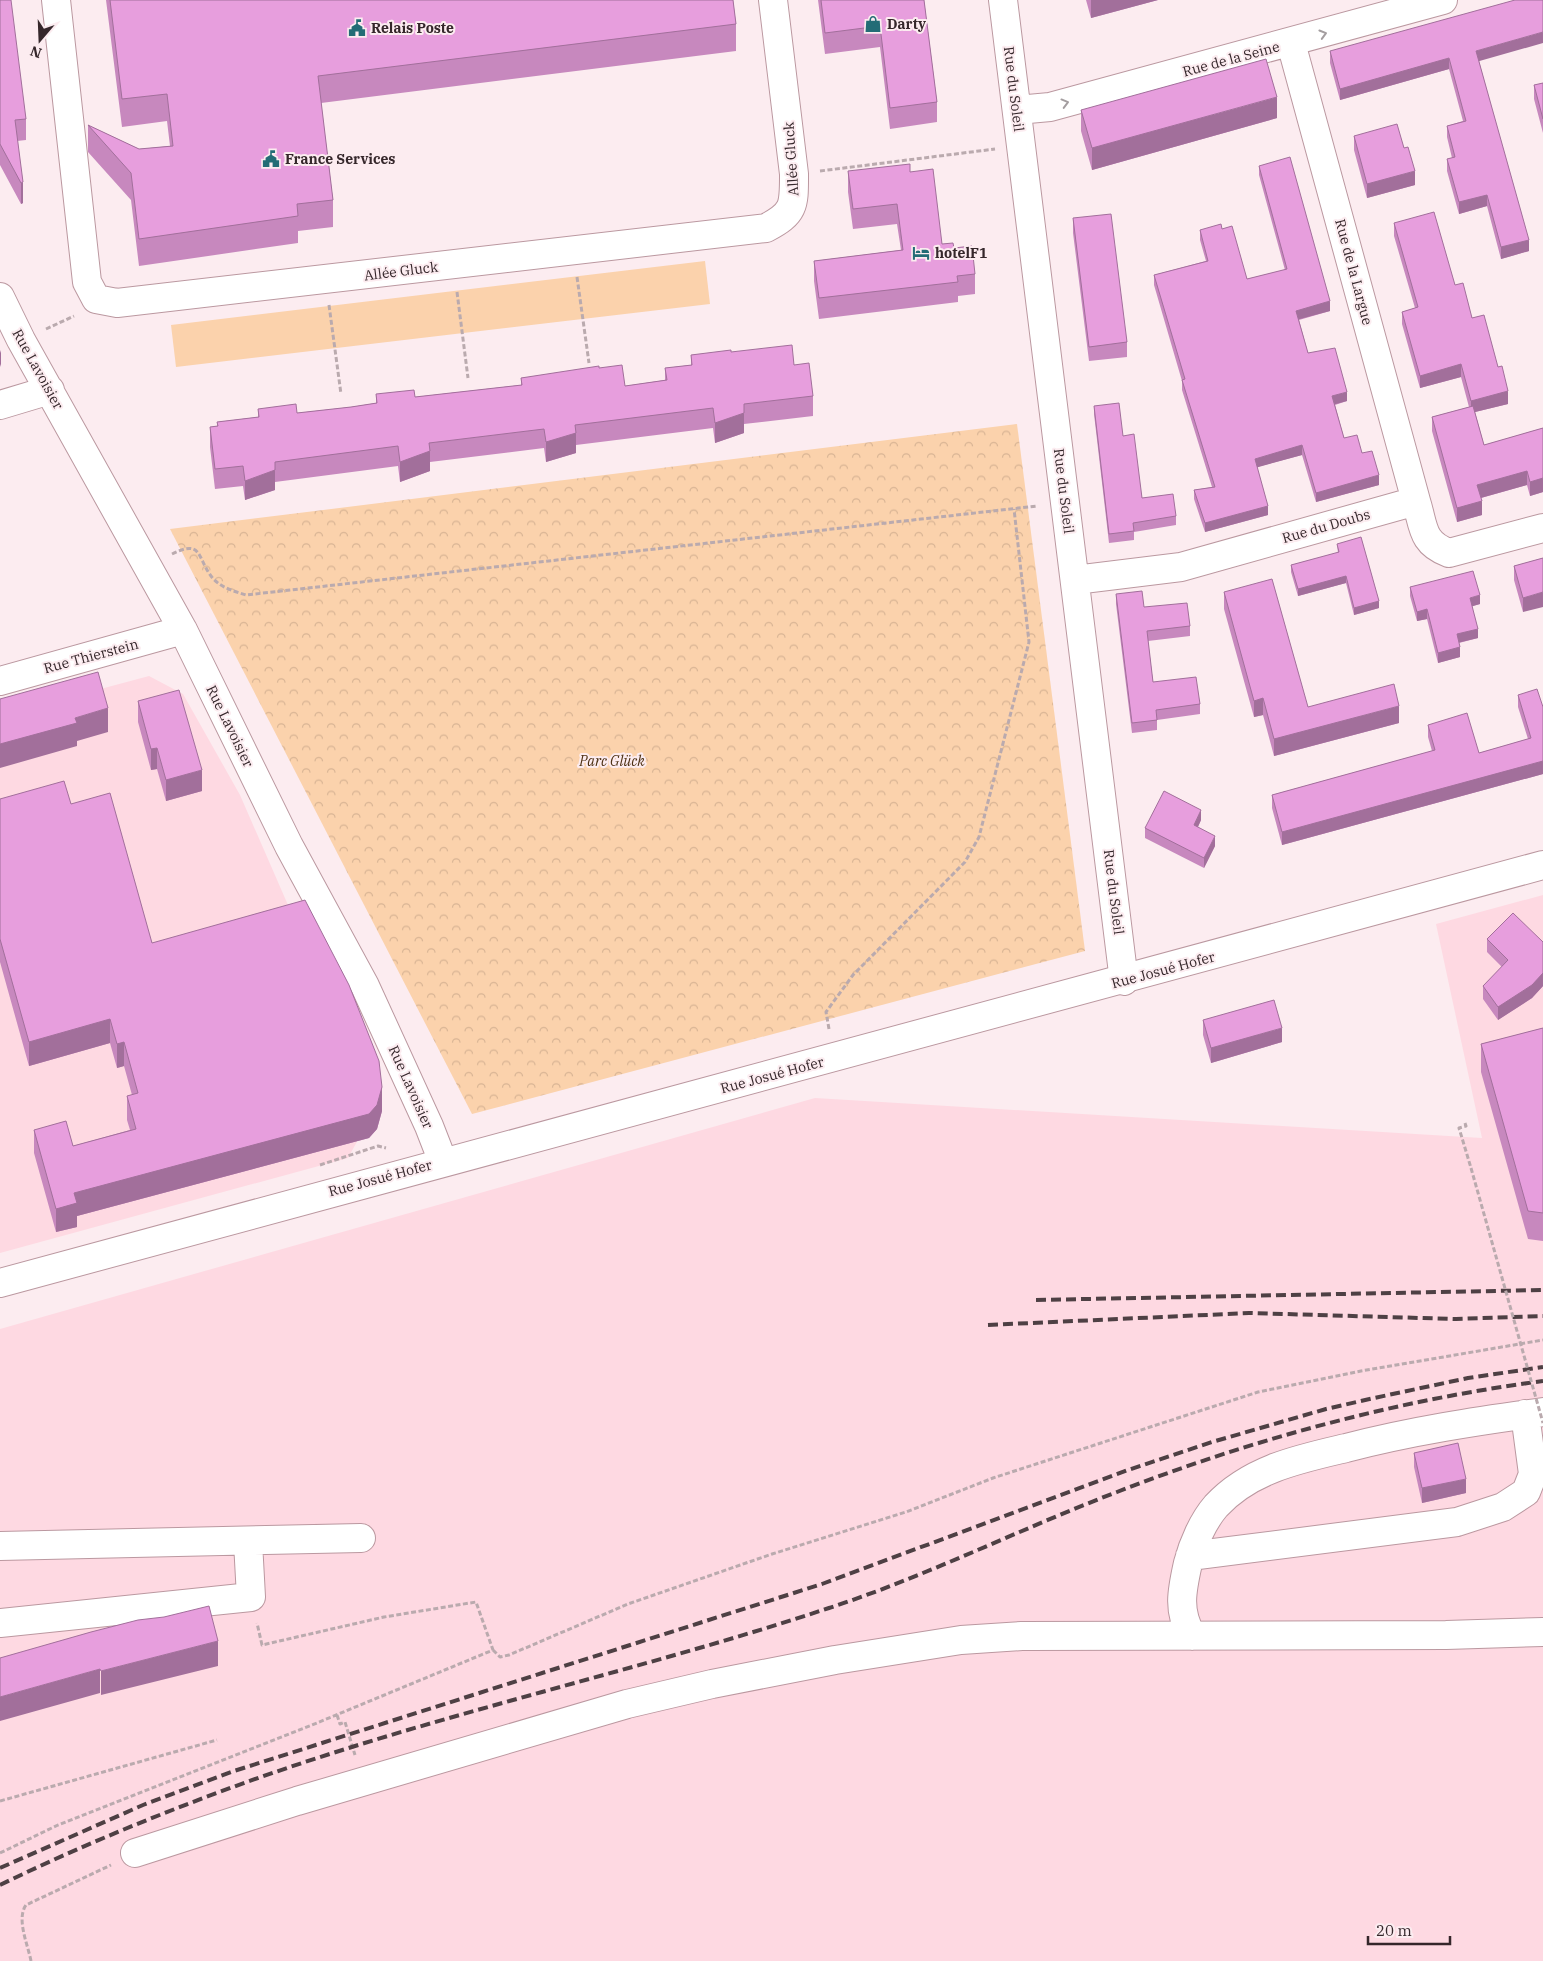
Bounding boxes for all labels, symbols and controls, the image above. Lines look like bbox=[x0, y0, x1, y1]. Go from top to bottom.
shop icon: Darty bbox=[863, 14, 883, 34]
north arrow bbox=[15, 15, 65, 65]
place label: Darty bbox=[887, 15, 926, 33]
public building icon: Relais Poste bbox=[347, 18, 367, 38]
place label: Relais Poste bbox=[371, 19, 454, 37]
one-way arrow bbox=[1319, 29, 1328, 40]
street label: Rue de la Seine bbox=[1181, 37, 1281, 81]
text: N bbox=[28, 42, 44, 63]
street label: Rue du Soleil bbox=[1000, 45, 1028, 133]
one-way arrow bbox=[1060, 98, 1069, 109]
street label: Allée Gluck bbox=[779, 120, 803, 197]
public building icon: France Services bbox=[261, 149, 281, 169]
place label: France Services bbox=[285, 150, 395, 168]
street label: Rue de la Largue bbox=[1331, 217, 1377, 327]
hotel icon: hotelF1 bbox=[911, 243, 931, 263]
place label: hotelF1 bbox=[935, 244, 987, 262]
street label: Allée Gluck bbox=[363, 257, 440, 284]
street label: Rue Lavoisier bbox=[9, 326, 68, 413]
street label: Rue du Soleil bbox=[1050, 447, 1078, 535]
street label: Rue du Doubs bbox=[1280, 505, 1372, 547]
street label: Rue Thierstein bbox=[42, 635, 140, 677]
street label: Rue Lavoisier bbox=[202, 682, 258, 771]
park label: Parc Glück bbox=[578, 752, 645, 770]
street label: Rue du Soleil bbox=[1100, 848, 1128, 936]
street label: Rue Josué Hofer bbox=[1109, 947, 1217, 992]
street label: Rue Lavoisier bbox=[385, 1043, 438, 1132]
street label: Rue Josué Hofer bbox=[718, 1052, 826, 1097]
street label: Rue Josué Hofer bbox=[326, 1155, 434, 1200]
scale bar bbox=[1368, 1914, 1450, 1946]
text: 20 m bbox=[1376, 1921, 1412, 1940]

